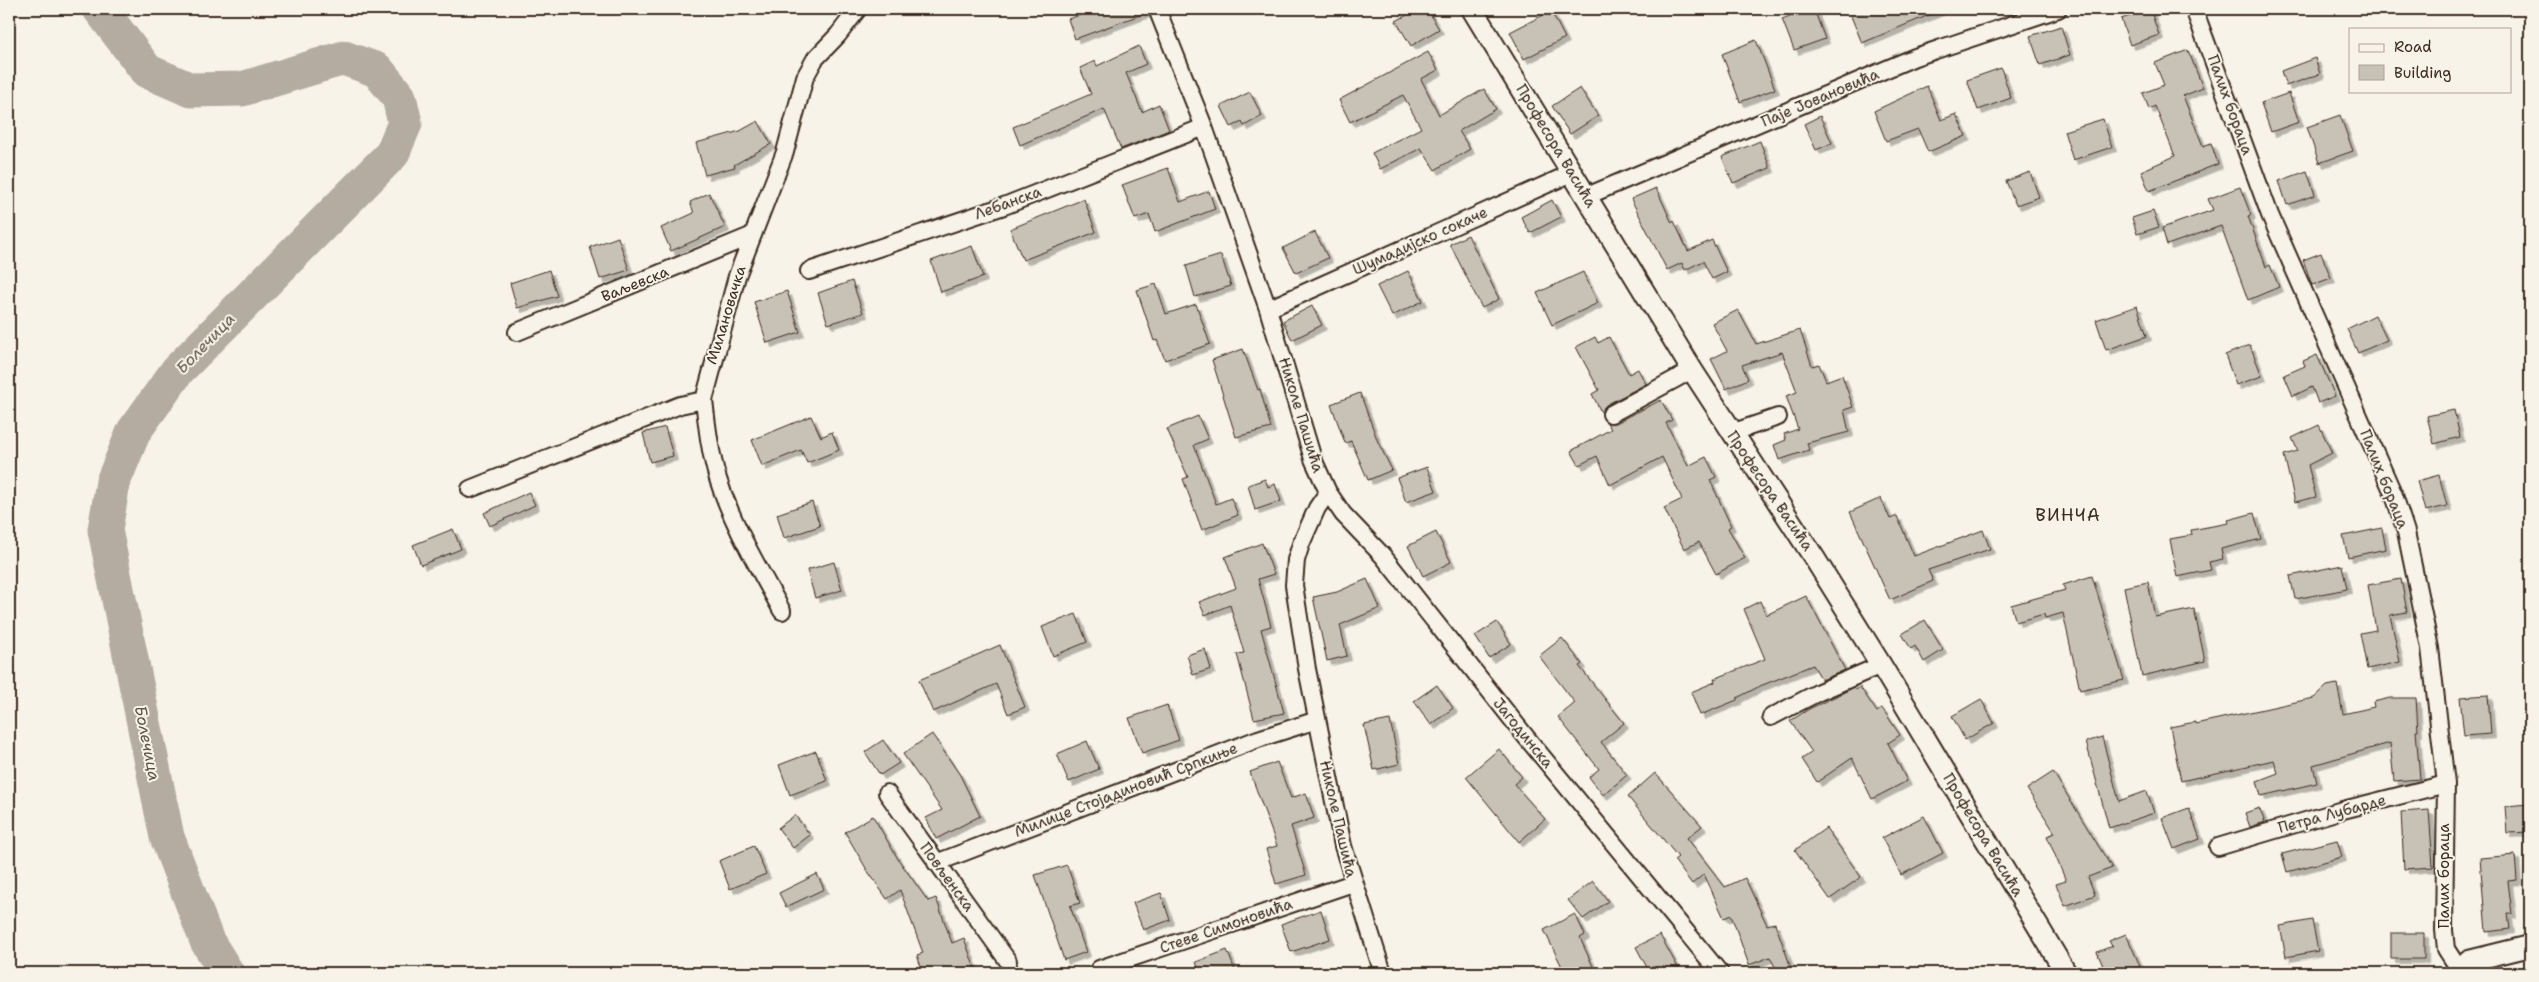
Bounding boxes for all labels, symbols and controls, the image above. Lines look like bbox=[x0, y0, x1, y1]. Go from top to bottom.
legend bbox=[2349, 28, 2512, 92]
text: Road bbox=[2394, 37, 2432, 57]
street label: Палих бораца bbox=[2203, 52, 2258, 158]
text: Building bbox=[2394, 63, 2451, 83]
street label: Паје Јовановића bbox=[1758, 64, 1883, 132]
street label: Професора Васића bbox=[1511, 81, 1601, 212]
street label: Лебанска bbox=[972, 181, 1045, 224]
street label: Шумадијско сокаче bbox=[1349, 202, 1491, 280]
street label: Ваљевска bbox=[598, 261, 672, 307]
street label: Милановачка bbox=[702, 263, 751, 367]
water label: Болечица bbox=[171, 309, 239, 378]
street label: Николе Пашића bbox=[1274, 355, 1328, 476]
street label: Професора Васића bbox=[1722, 427, 1818, 555]
street label: Палих бораца bbox=[2355, 427, 2413, 532]
district label: ВИНЧА bbox=[2035, 503, 2101, 527]
street label: Јагодинска bbox=[1488, 694, 1558, 773]
water label: Болечица bbox=[130, 704, 165, 783]
street label: Милице Стојадиновић Српкиње bbox=[1011, 738, 1241, 842]
street label: Николе Пашића bbox=[1315, 758, 1361, 880]
street label: Професора Васића bbox=[1938, 770, 2028, 901]
street label: Петра Лубарде bbox=[2276, 790, 2388, 838]
street label: Палих бораца bbox=[2434, 823, 2454, 928]
street label: Повљенска bbox=[915, 839, 979, 916]
street label: Стеве Симоновића bbox=[1157, 894, 1296, 958]

